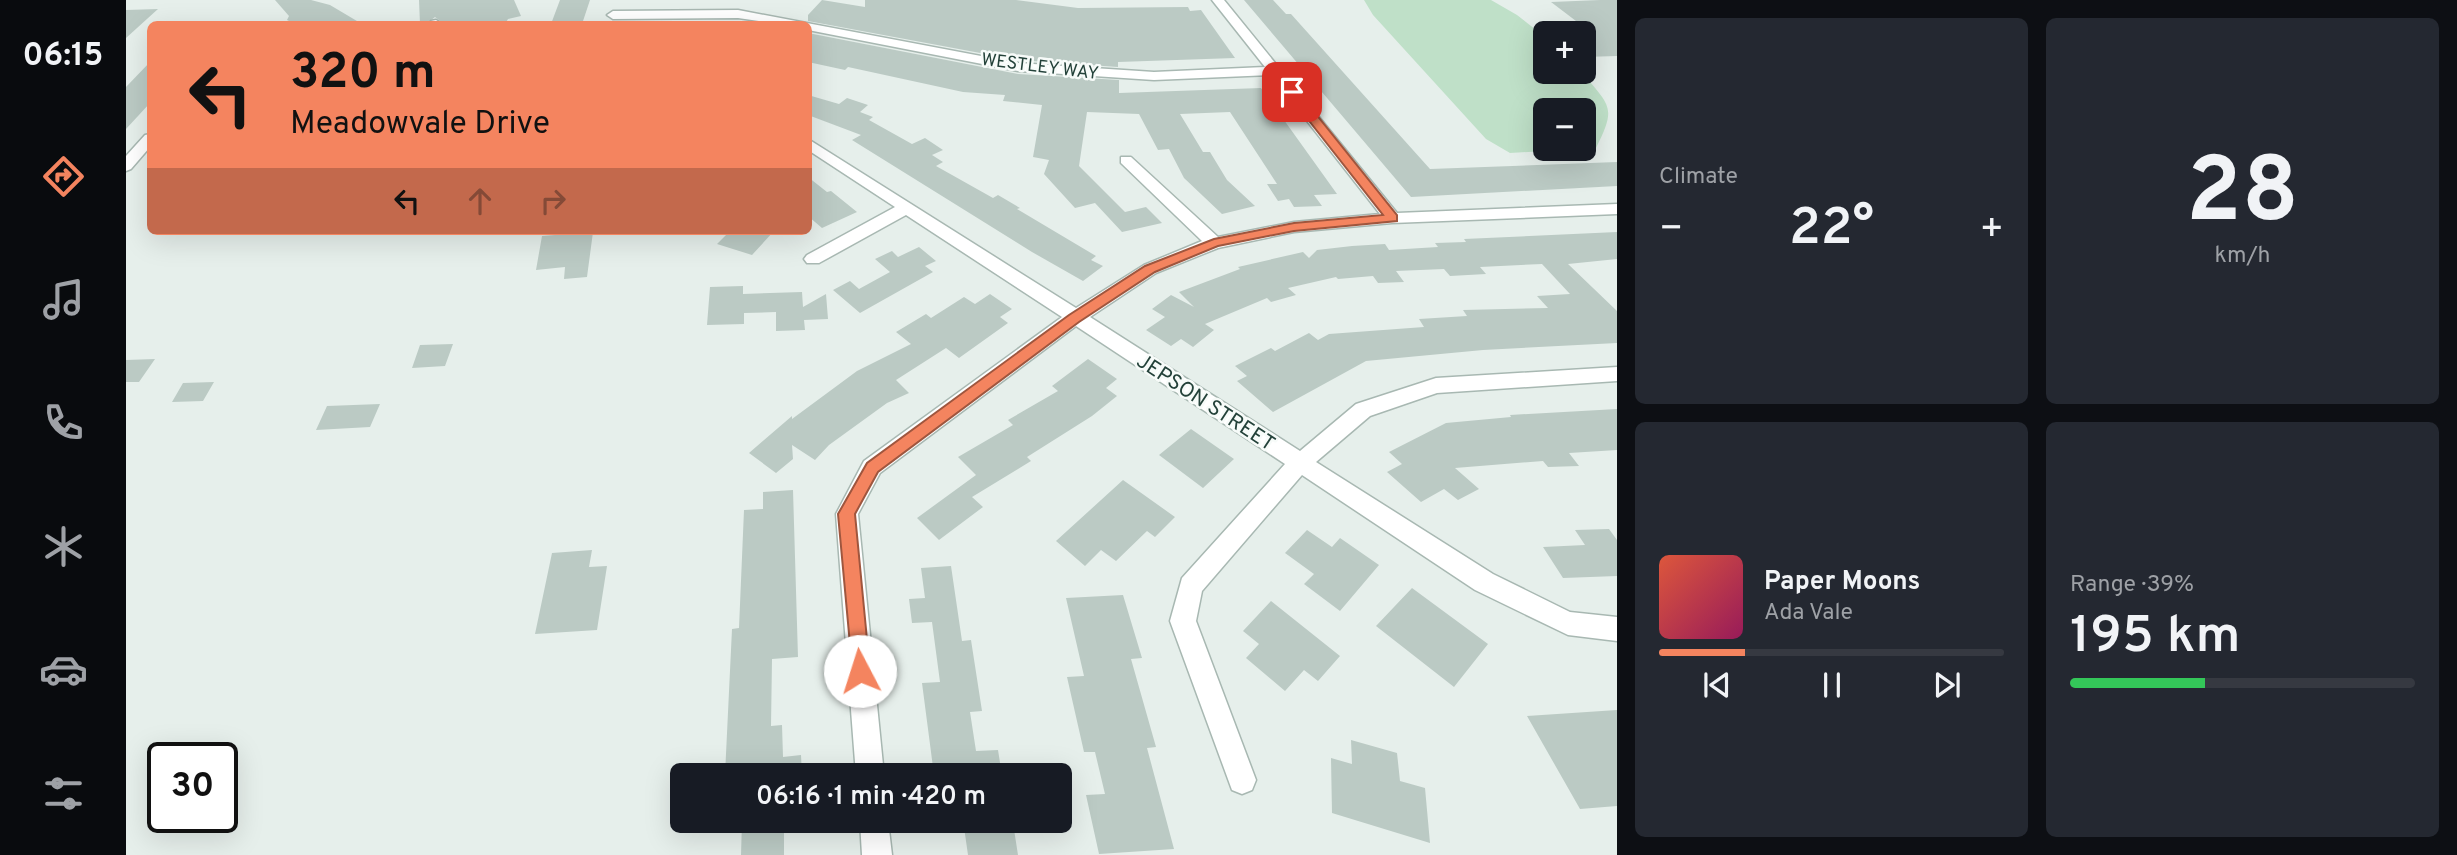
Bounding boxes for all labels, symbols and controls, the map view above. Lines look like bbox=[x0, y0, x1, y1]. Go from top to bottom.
map controls bbox=[1533, 21, 1596, 161]
button: + bbox=[1533, 21, 1596, 84]
text: 06:15 bbox=[23, 37, 103, 77]
text: 320 m bbox=[290, 44, 436, 106]
icon: left bbox=[175, 49, 266, 140]
street label: WESTLEY WAY bbox=[980, 49, 1100, 86]
pin bbox=[1262, 62, 1322, 122]
icon: arrive bbox=[1273, 73, 1311, 111]
button: − bbox=[1533, 98, 1596, 161]
text: Meadowvale Drive bbox=[290, 105, 550, 145]
text: 28 bbox=[2186, 139, 2299, 254]
icon: directions bbox=[39, 152, 88, 201]
text: Climate bbox=[1659, 163, 1738, 192]
icon: left bbox=[388, 182, 426, 220]
icon: ahead bbox=[461, 182, 499, 220]
icon: right bbox=[534, 182, 572, 220]
text: 22° bbox=[1789, 197, 1874, 263]
text: − bbox=[1659, 206, 1684, 255]
text: + bbox=[1979, 206, 2004, 255]
text: km/h bbox=[2215, 242, 2270, 271]
icon: music bbox=[39, 275, 88, 324]
street label: JEPSON STREET bbox=[1131, 348, 1280, 458]
icon: phone bbox=[39, 398, 88, 447]
icon: climate bbox=[39, 522, 88, 571]
text: Paper Moons bbox=[1764, 566, 1920, 599]
text: Range · 39% bbox=[2070, 571, 2194, 600]
text: Ada Vale bbox=[1764, 599, 1853, 628]
text: 195 km bbox=[2070, 605, 2240, 671]
position arrow bbox=[823, 634, 897, 708]
icon: car bbox=[39, 645, 88, 694]
icon: previous bbox=[1698, 666, 1736, 704]
icon: pause bbox=[1813, 666, 1851, 704]
icon: next bbox=[1928, 666, 1966, 704]
speed limit sign: 30 bbox=[147, 742, 238, 833]
icon: filters bbox=[39, 769, 88, 818]
text: 06:16 · 1 min · 420 m bbox=[756, 781, 986, 814]

